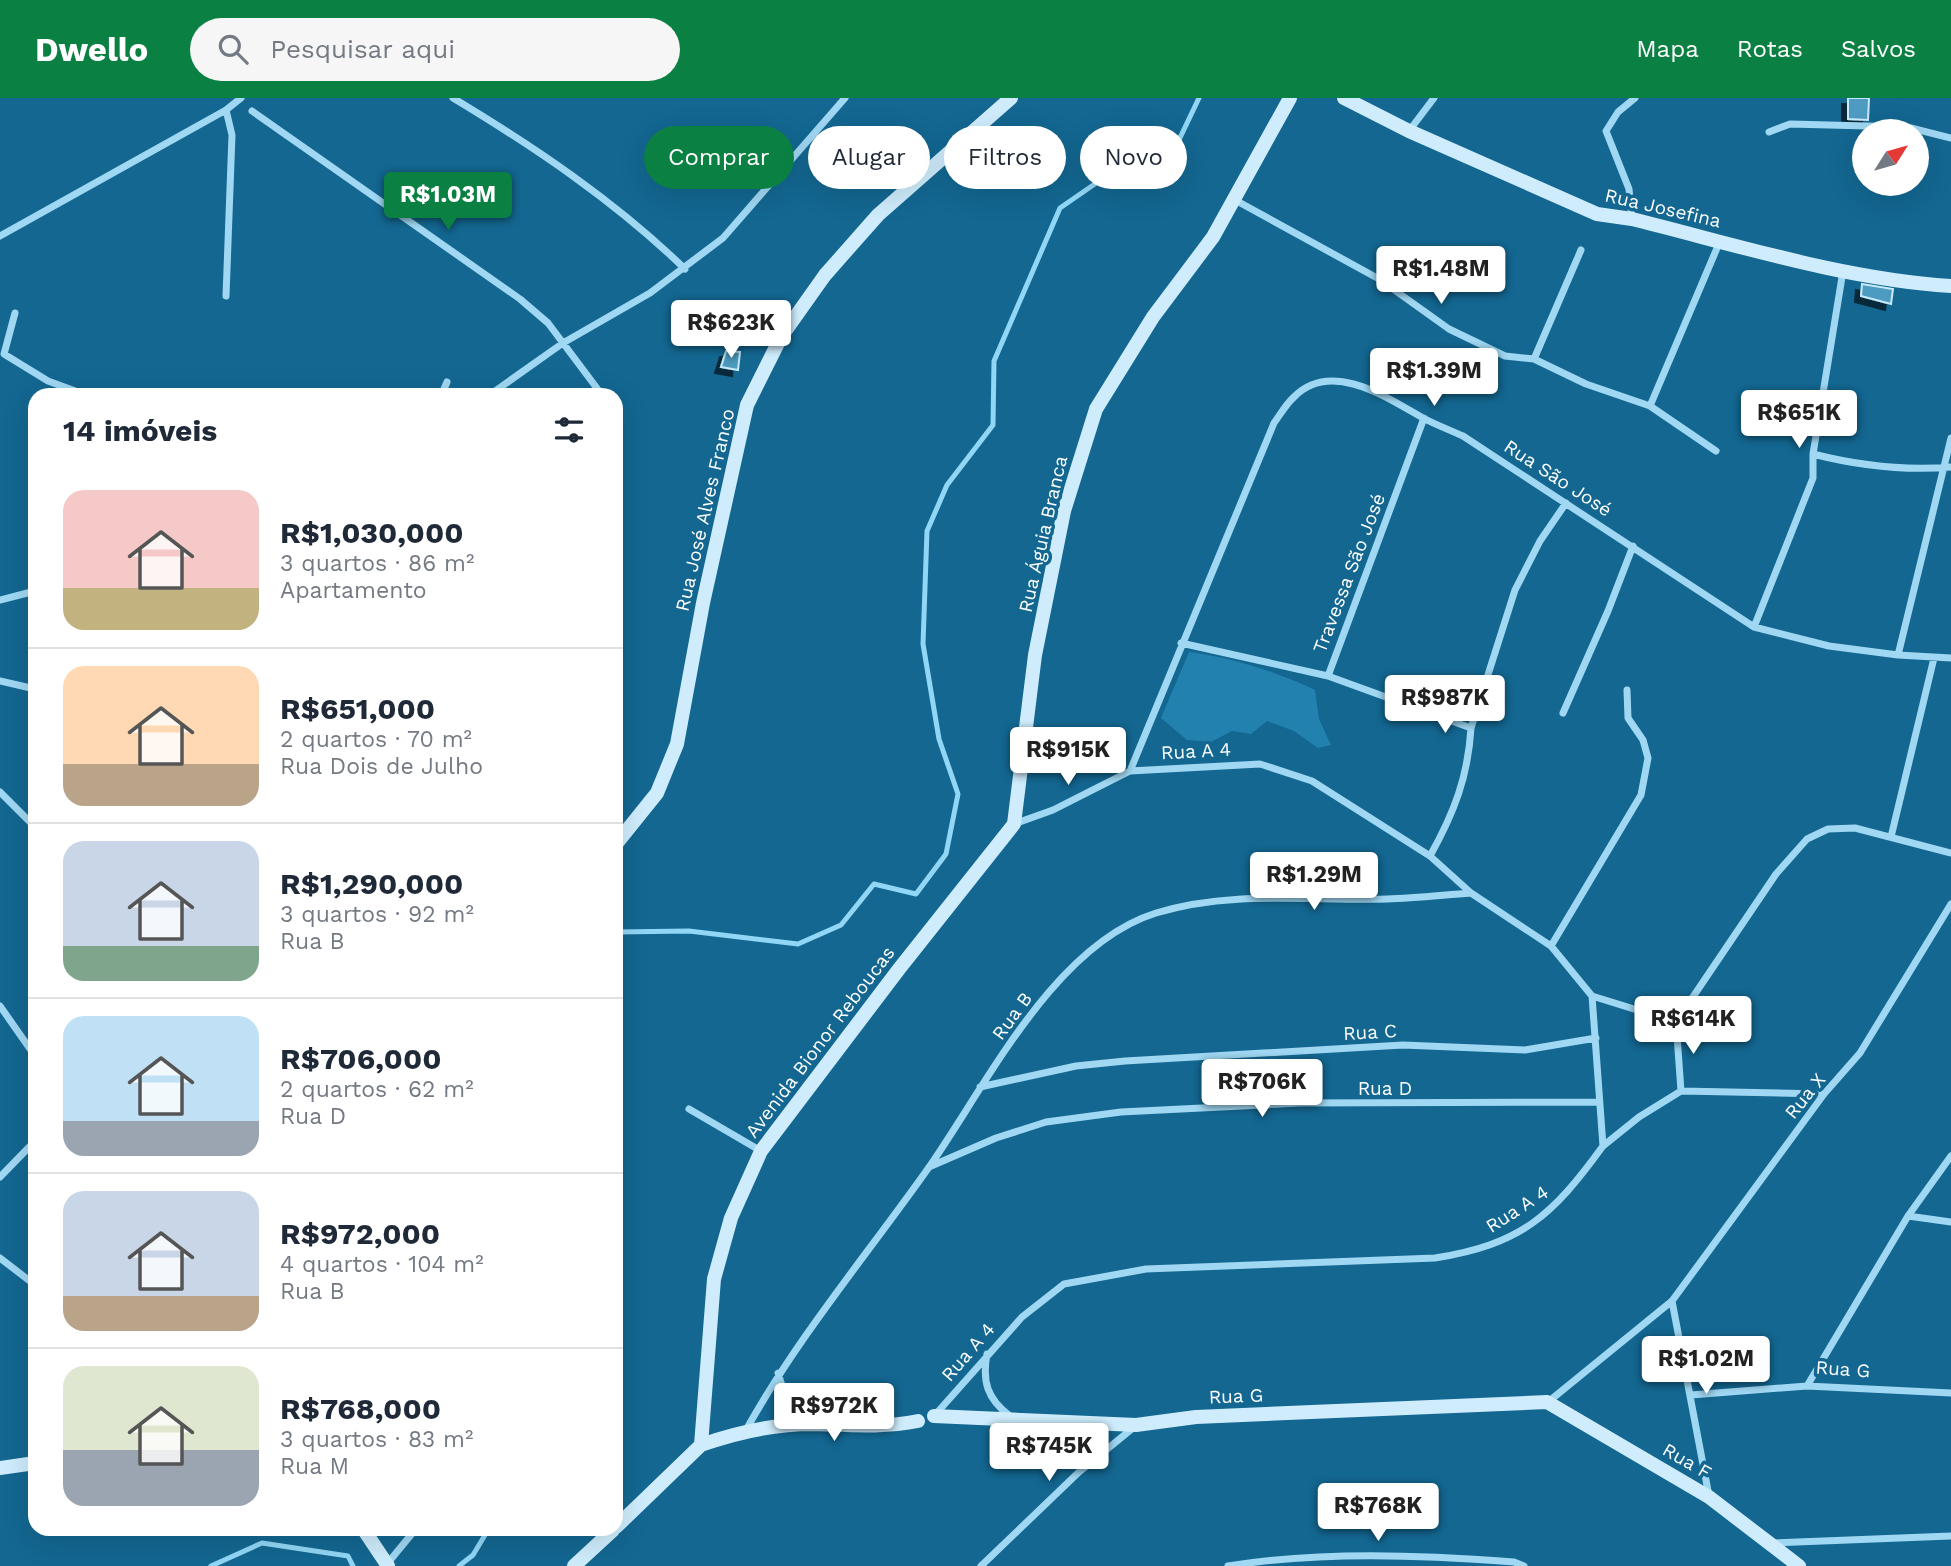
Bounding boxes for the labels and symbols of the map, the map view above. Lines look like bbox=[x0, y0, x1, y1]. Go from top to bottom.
north arrow bbox=[1852, 119, 1928, 196]
pin: R$1.03M bbox=[383, 172, 513, 232]
street label: Rua Josefina bbox=[1603, 183, 1724, 233]
pin: R$1.48M bbox=[1376, 246, 1506, 306]
pin: R$623K bbox=[674, 300, 788, 360]
pin: R$1.39M bbox=[1369, 348, 1499, 408]
pin: R$651K bbox=[1742, 390, 1856, 450]
street label: Rua José Alves Franco bbox=[670, 406, 740, 614]
street label: Rua São José bbox=[1500, 435, 1616, 521]
street label: Rua Águia Branca bbox=[1014, 453, 1072, 615]
street label: Travessa São José bbox=[1308, 490, 1390, 656]
pin: R$987K bbox=[1388, 676, 1502, 735]
pin: R$915K bbox=[1011, 728, 1125, 787]
street label: Rua A 4 bbox=[1160, 738, 1232, 764]
pin: R$1.29M bbox=[1249, 852, 1379, 912]
street label: Avenida Bionor Reboucas bbox=[740, 942, 900, 1142]
street label: Rua B bbox=[987, 988, 1037, 1044]
pin: R$614K bbox=[1636, 996, 1750, 1056]
street label: Rua C bbox=[1342, 1019, 1398, 1045]
pin: R$706K bbox=[1205, 1060, 1319, 1119]
street label: Rua X bbox=[1780, 1068, 1830, 1124]
street label: Rua D bbox=[1358, 1077, 1412, 1100]
street label: Rua A 4 bbox=[1481, 1180, 1553, 1238]
street label: Rua A 4 bbox=[936, 1318, 1000, 1386]
pin: R$1.02M bbox=[1641, 1336, 1771, 1396]
street label: Rua G bbox=[1815, 1356, 1871, 1382]
pin: R$972K bbox=[777, 1384, 891, 1443]
street label: Rua G bbox=[1208, 1384, 1264, 1408]
pin: R$745K bbox=[992, 1424, 1106, 1483]
street label: Rua F bbox=[1658, 1438, 1716, 1484]
pin: R$768K bbox=[1321, 1484, 1435, 1543]

